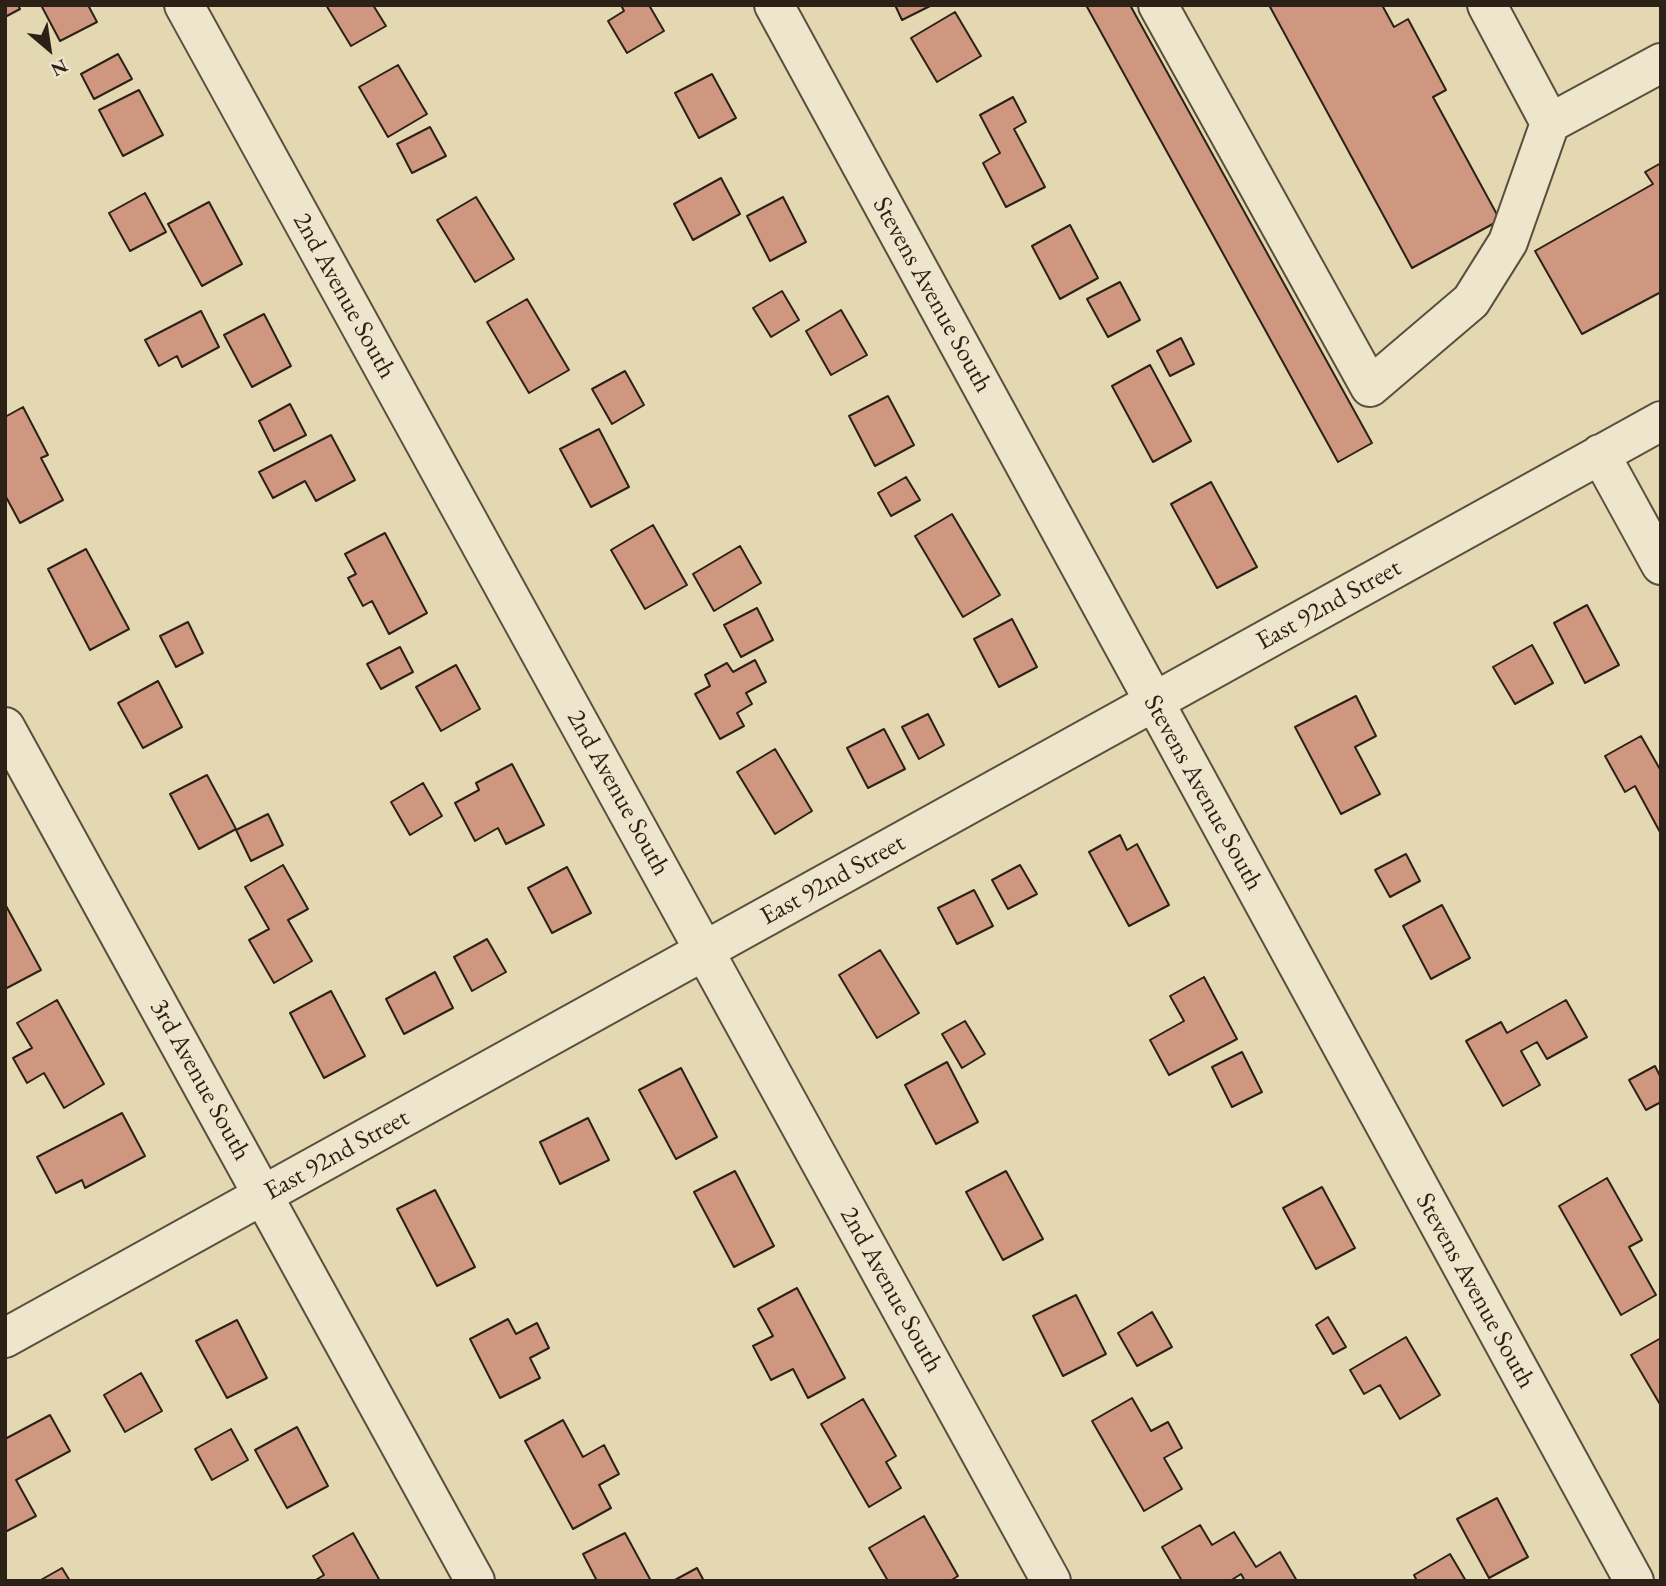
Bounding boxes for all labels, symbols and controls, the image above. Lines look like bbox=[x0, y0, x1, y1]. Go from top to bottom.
north arrow bbox=[14, 14, 84, 84]
text: N bbox=[47, 53, 72, 82]
street label: Stevens Avenue South bbox=[865, 192, 999, 398]
street label: 2nd Avenue South bbox=[286, 208, 402, 384]
street label: East 92nd Street bbox=[1251, 552, 1407, 658]
street label: Stevens Avenue South bbox=[1136, 690, 1270, 896]
street label: 2nd Avenue South bbox=[560, 705, 676, 881]
street label: East 92nd Street bbox=[755, 827, 911, 933]
street label: 3rd Avenue South bbox=[143, 994, 257, 1166]
street label: East 92nd Street bbox=[259, 1102, 415, 1208]
street label: Stevens Avenue South bbox=[1408, 1188, 1542, 1394]
street label: 2nd Avenue South bbox=[833, 1202, 949, 1378]

